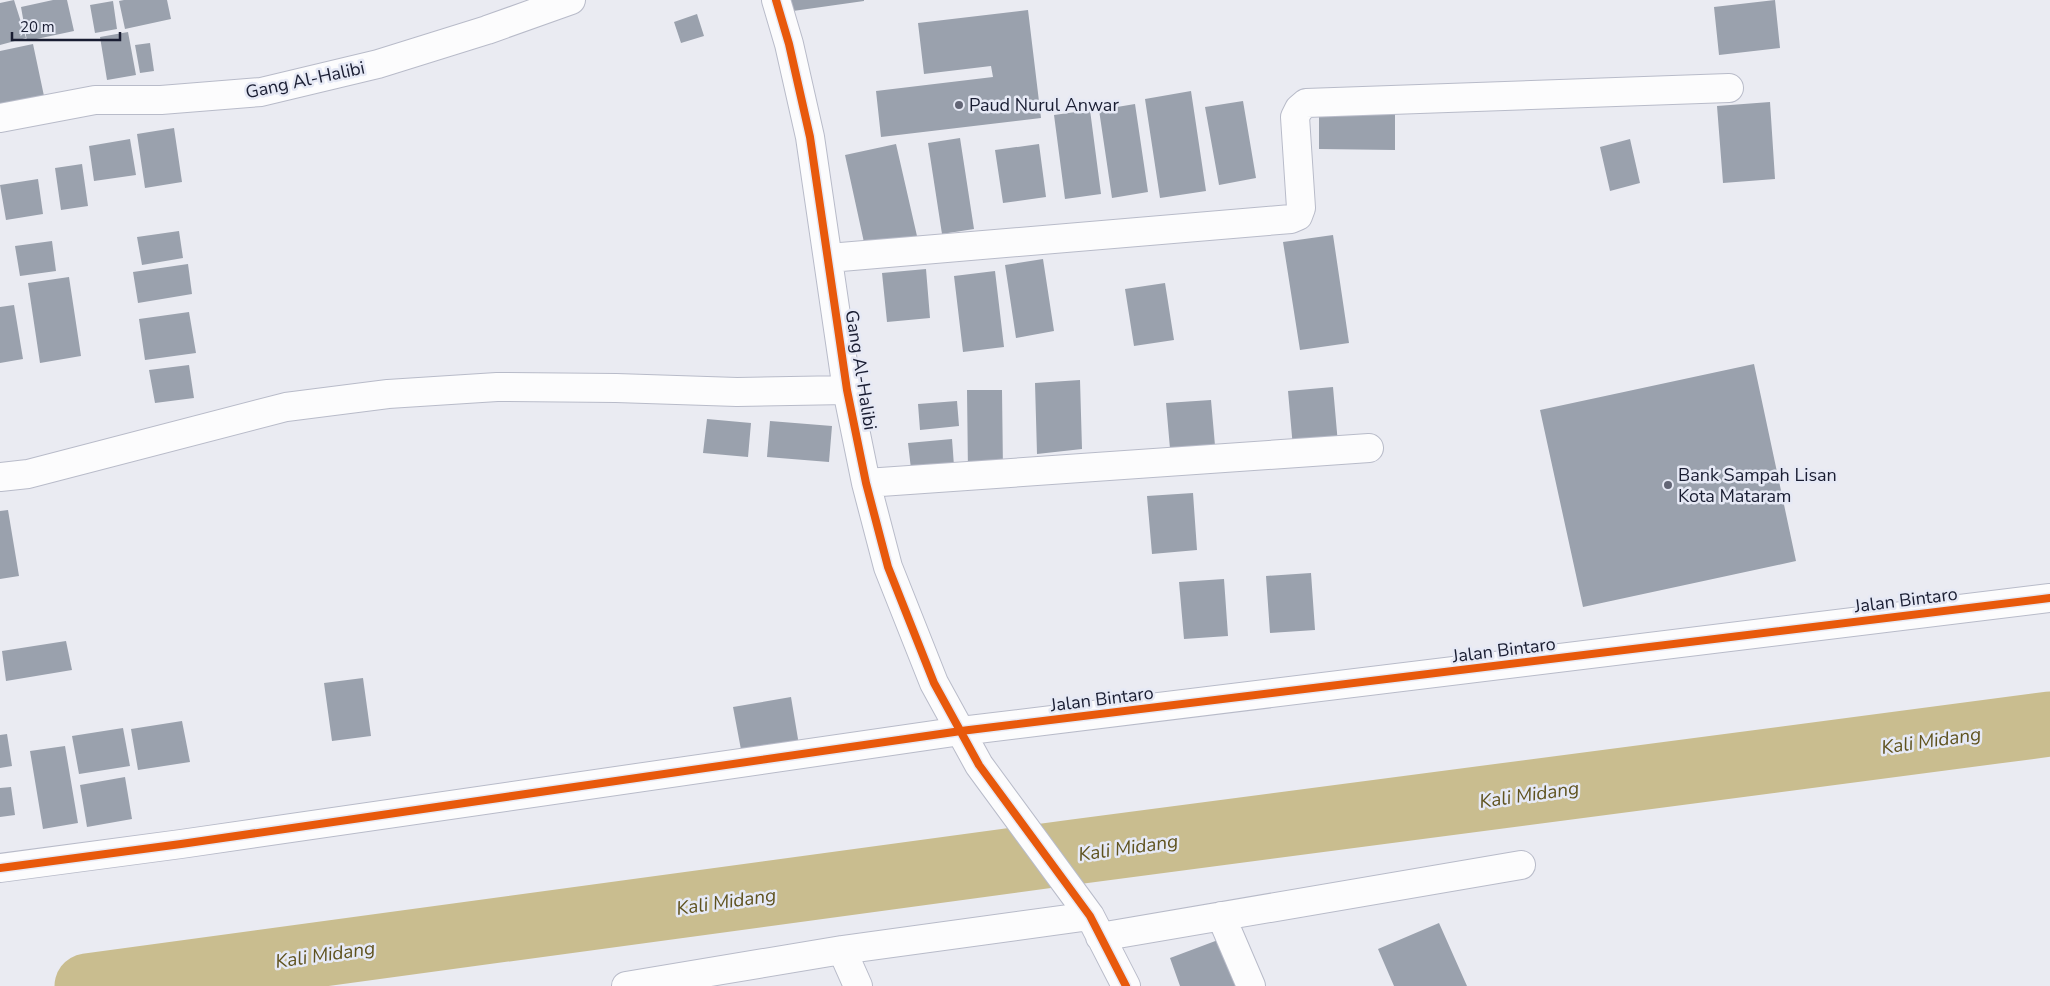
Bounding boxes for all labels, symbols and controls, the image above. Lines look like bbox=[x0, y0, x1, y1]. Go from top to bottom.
scale bar bbox=[12, 10, 120, 42]
text: 20 m bbox=[20, 17, 55, 37]
street label: Gang Al-Halibi bbox=[243, 56, 367, 104]
place label: Paud Nurul Anwar bbox=[969, 93, 1119, 117]
marker: Paud Nurul Anwar bbox=[953, 99, 965, 111]
street label: Gang Al-Halibi bbox=[840, 308, 882, 432]
place label: Bank Sampah Lisan Kota Mataram bbox=[1678, 463, 1837, 508]
marker: Bank Sampah Lisan Kota Mataram bbox=[1662, 479, 1674, 491]
street label: Jalan Bintaro bbox=[1852, 582, 1959, 618]
street label: Jalan Bintaro bbox=[1450, 632, 1557, 668]
street label: Jalan Bintaro bbox=[1048, 681, 1155, 717]
water label: Kali Midang bbox=[1880, 721, 1983, 761]
water label: Kali Midang bbox=[1478, 775, 1581, 815]
water label: Kali Midang bbox=[1077, 828, 1180, 868]
water label: Kali Midang bbox=[675, 882, 778, 922]
water label: Kali Midang bbox=[274, 935, 377, 975]

